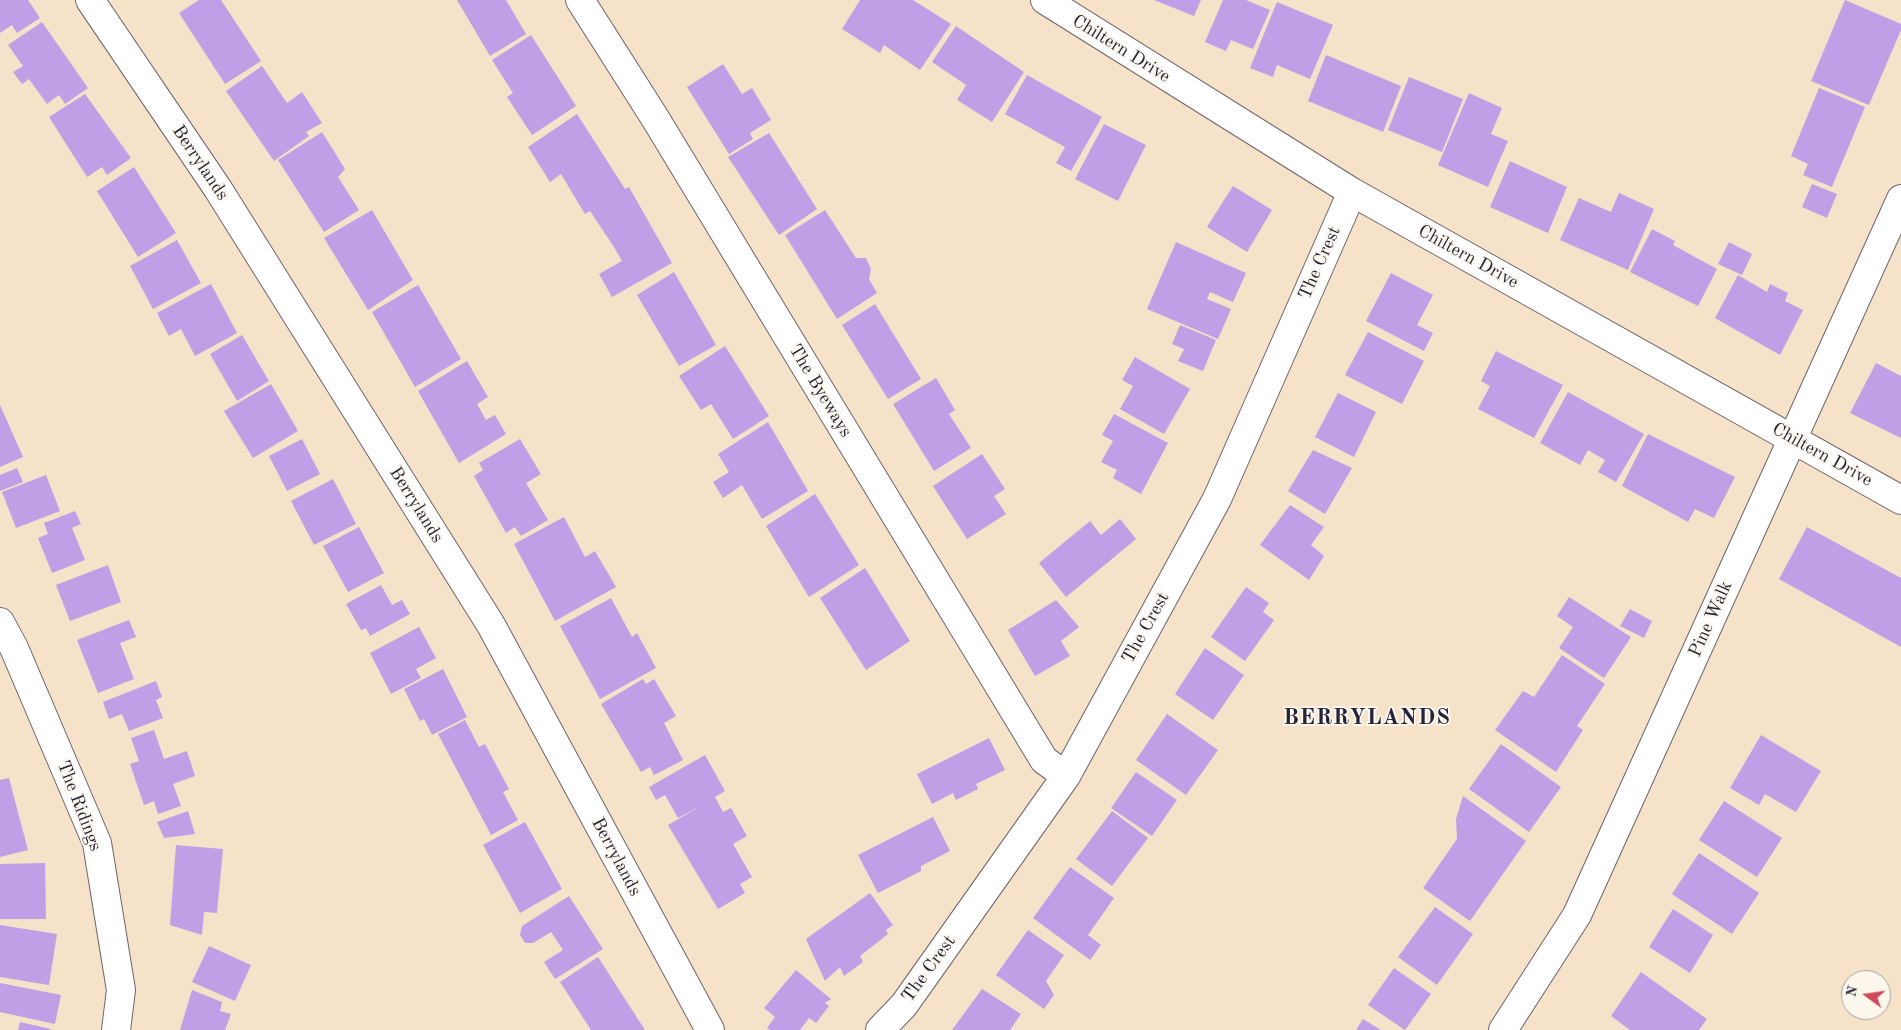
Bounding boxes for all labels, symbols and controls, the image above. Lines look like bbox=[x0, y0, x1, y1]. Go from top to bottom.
street label: Chiltern Drive bbox=[1068, 10, 1174, 88]
street label: Berrylands bbox=[167, 121, 233, 205]
street label: Chiltern Drive bbox=[1414, 221, 1522, 293]
street label: The Crest bbox=[1294, 223, 1346, 303]
street label: The Byeways bbox=[784, 341, 856, 441]
street label: Chiltern Drive bbox=[1768, 419, 1876, 491]
street label: Berrylands bbox=[384, 463, 448, 547]
street label: Pine Walk bbox=[1685, 578, 1737, 660]
street label: The Crest bbox=[1118, 589, 1174, 667]
district label: BERRYLANDS bbox=[1282, 705, 1452, 731]
street label: The Ridings bbox=[52, 758, 106, 854]
street label: Berrylands bbox=[586, 814, 646, 900]
street label: The Crest bbox=[897, 931, 961, 1007]
north arrow bbox=[1841, 970, 1891, 1020]
text: N bbox=[1844, 985, 1861, 999]

